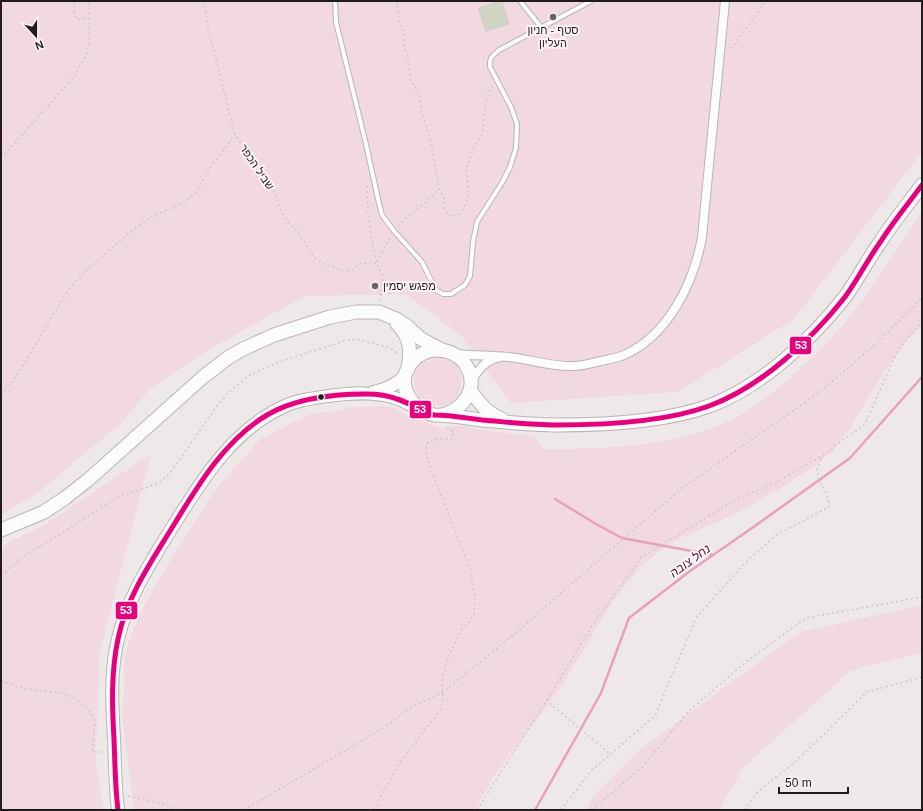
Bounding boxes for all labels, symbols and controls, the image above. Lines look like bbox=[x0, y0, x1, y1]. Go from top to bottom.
marker: סטף - חניון העליון bbox=[548, 12, 558, 22]
north arrow bbox=[16, 16, 56, 56]
place label: סטף - חניון העליון bbox=[527, 24, 579, 49]
text: N bbox=[34, 38, 45, 52]
street label: שביל הכפר bbox=[238, 142, 276, 192]
place label: מפגש יסמין bbox=[383, 280, 436, 292]
marker: מפגש יסמין bbox=[370, 281, 380, 291]
line badge: 53 bbox=[789, 336, 812, 355]
text: 53 bbox=[795, 339, 807, 351]
unlabelled marker bbox=[316, 392, 326, 402]
line badge: 53 bbox=[409, 400, 432, 419]
text: 53 bbox=[414, 403, 426, 415]
water label: נחל צובה bbox=[667, 541, 713, 580]
line badge: 53 bbox=[115, 601, 138, 620]
text: 53 bbox=[120, 604, 132, 616]
scale bar bbox=[779, 769, 848, 795]
text: 50 m bbox=[785, 776, 812, 790]

